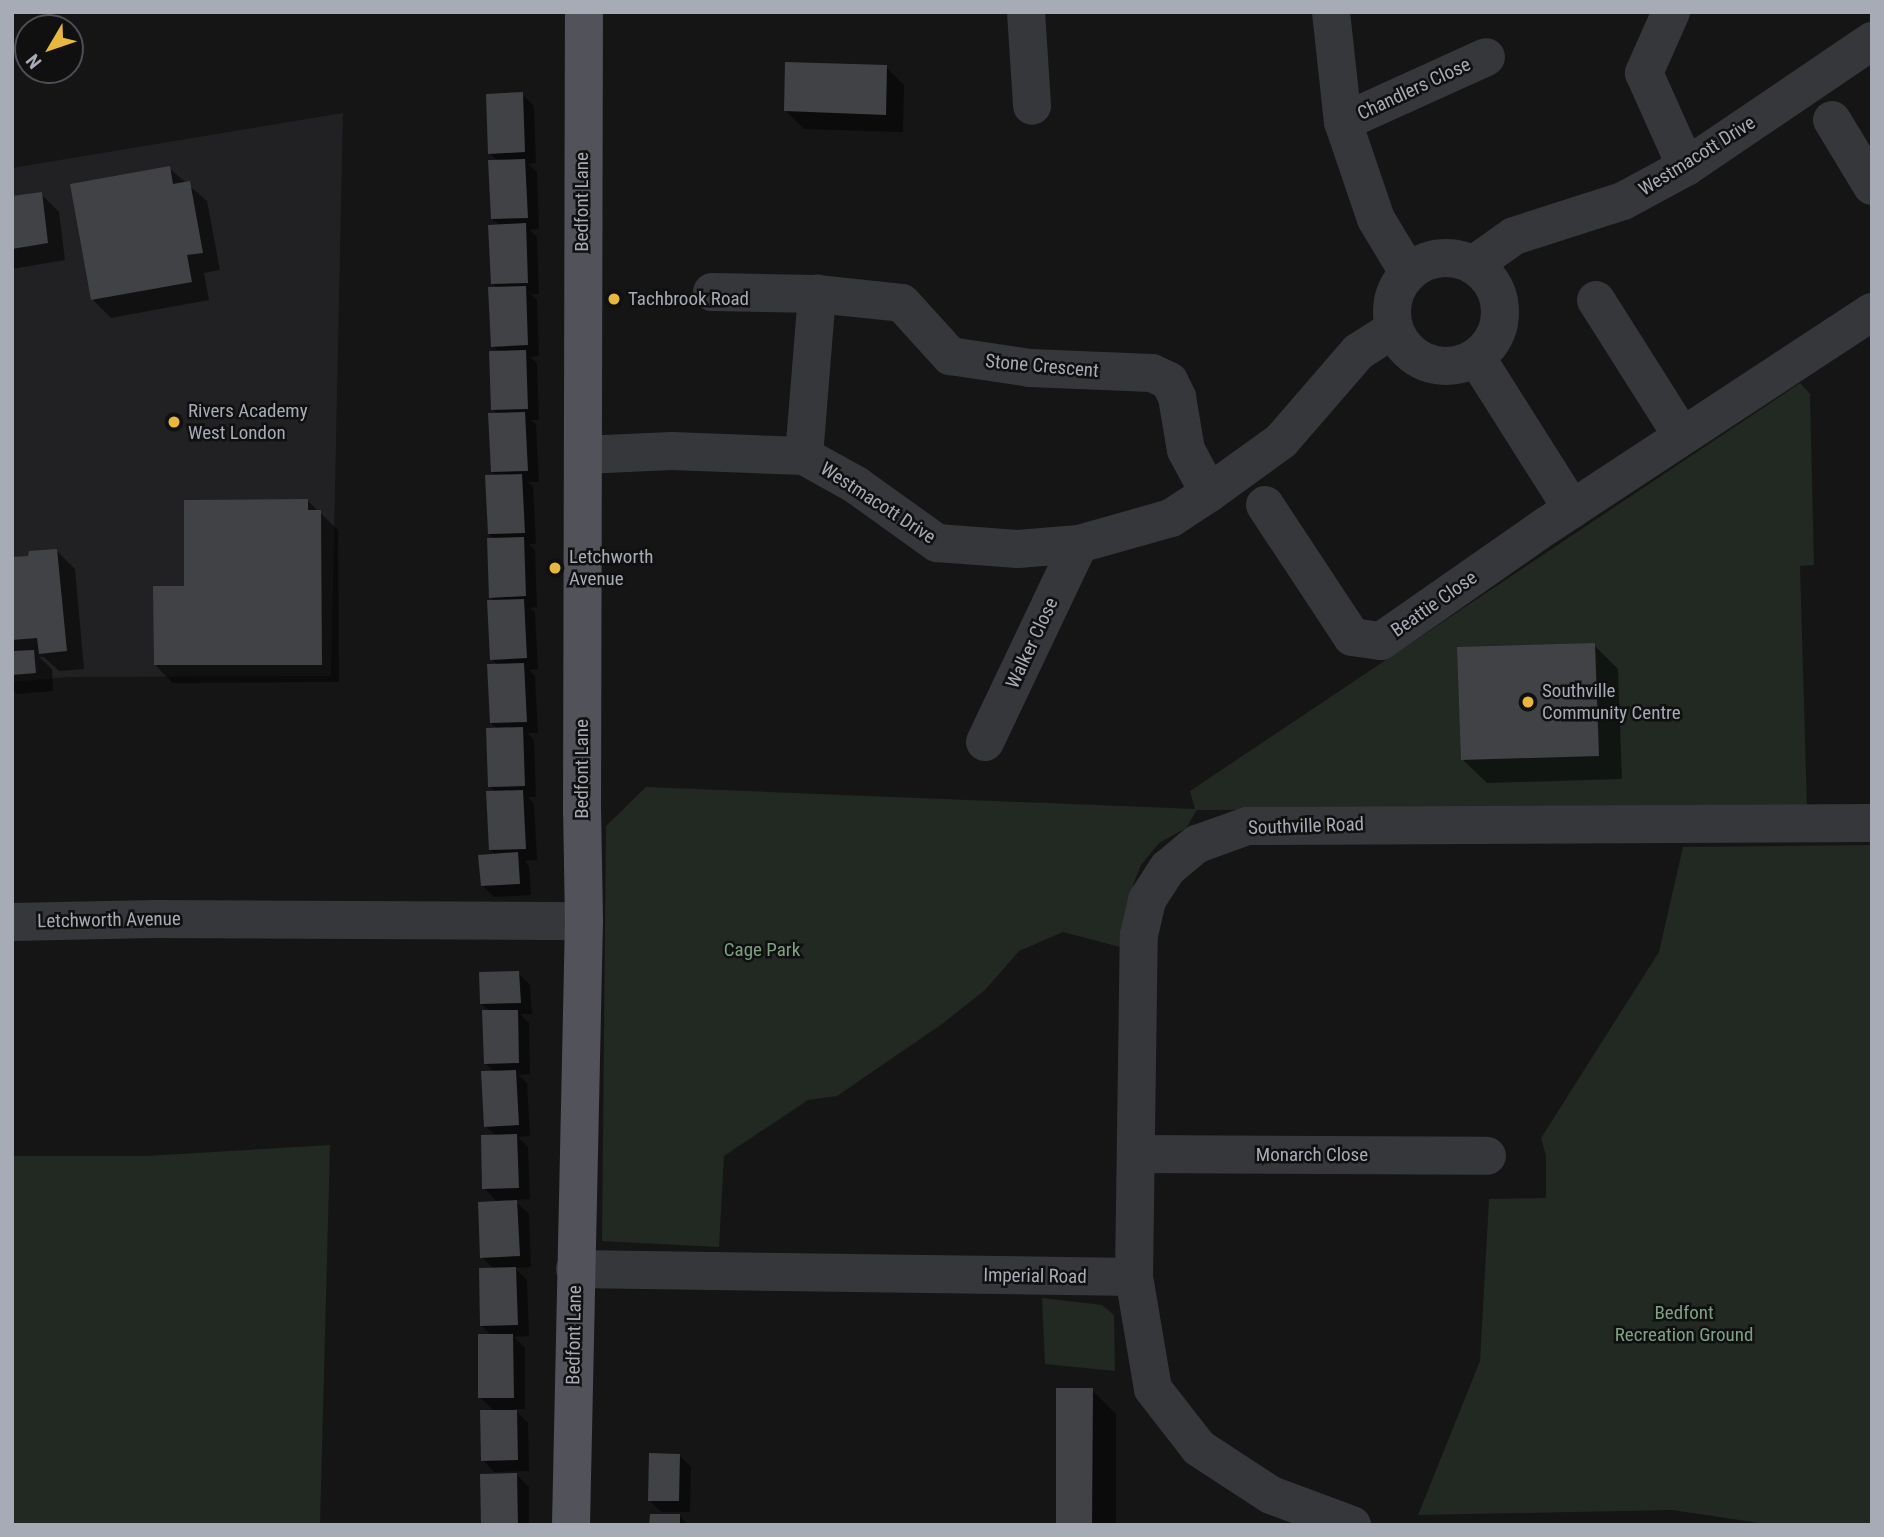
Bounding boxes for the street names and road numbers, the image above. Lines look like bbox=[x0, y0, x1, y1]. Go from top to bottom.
street label: Chandlers Close bbox=[1354, 53, 1474, 125]
street label: Westmacott Drive bbox=[1635, 111, 1759, 201]
street label: Bedfont Lane bbox=[571, 152, 593, 252]
street label: Stone Crescent bbox=[984, 350, 1100, 382]
street label: Westmacott Drive bbox=[816, 457, 940, 549]
street label: Beattie Close bbox=[1387, 566, 1481, 642]
street label: Walker Close bbox=[1001, 594, 1063, 692]
street label: Bedfont Lane bbox=[571, 719, 593, 819]
street label: Southville Road bbox=[1248, 813, 1364, 839]
street label: Letchworth Avenue bbox=[37, 907, 181, 933]
street label: Monarch Close bbox=[1256, 1144, 1368, 1166]
street label: Imperial Road bbox=[983, 1264, 1087, 1288]
street label: Bedfont Lane bbox=[562, 1285, 586, 1385]

